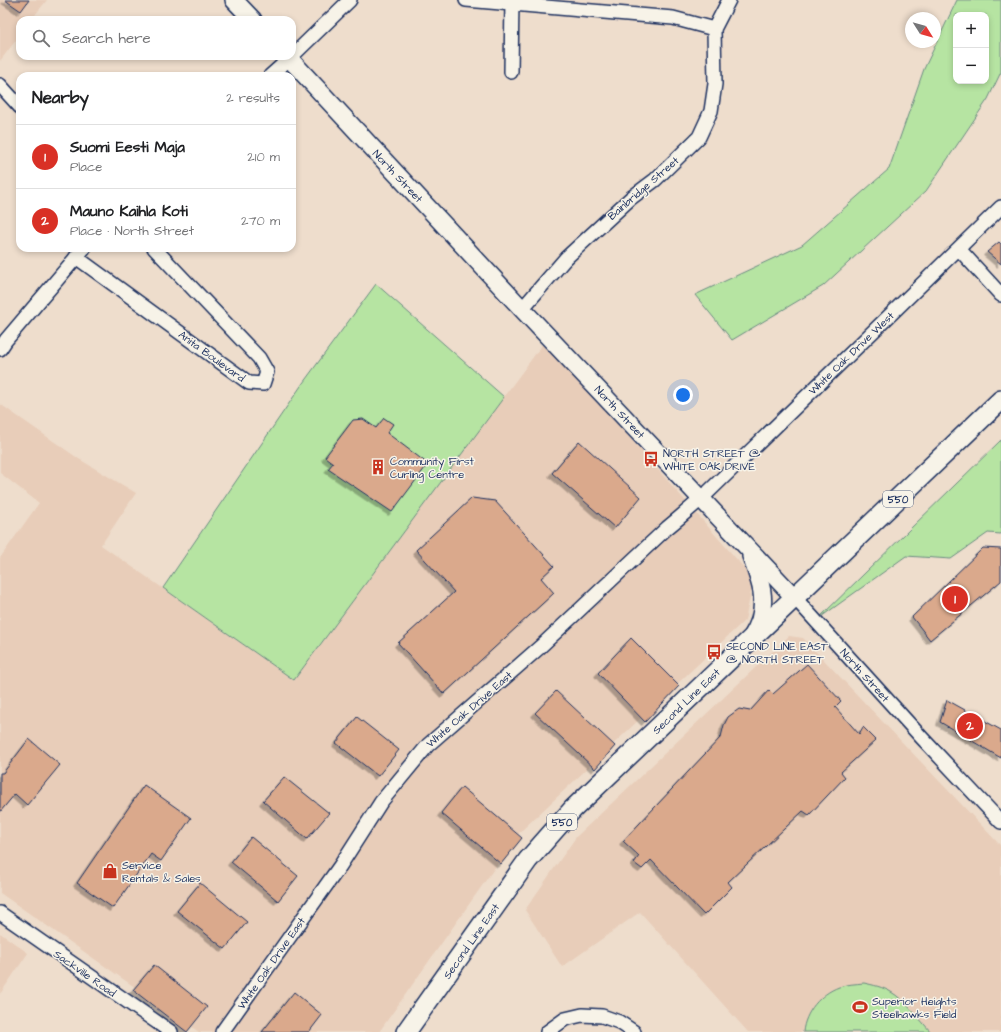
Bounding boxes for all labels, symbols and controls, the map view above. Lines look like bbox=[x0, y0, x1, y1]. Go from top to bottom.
north arrow bbox=[905, 12, 941, 48]
map controls bbox=[953, 12, 989, 84]
button: + bbox=[953, 12, 989, 48]
search box bbox=[16, 16, 296, 60]
icon: search bbox=[30, 27, 52, 49]
text: Search here bbox=[62, 28, 151, 49]
button: − bbox=[953, 48, 989, 84]
text: Nearby bbox=[32, 86, 89, 110]
text: 2 results bbox=[226, 89, 280, 107]
text: Suomi Eesti Maja bbox=[70, 137, 185, 158]
street label: North Street bbox=[369, 147, 426, 206]
text: 1 bbox=[44, 148, 46, 166]
text: 210 m bbox=[247, 148, 280, 166]
street label: Bainbridge Street bbox=[604, 153, 683, 224]
text: Place bbox=[70, 158, 102, 176]
text: Mauno Kaihla Koti bbox=[70, 201, 188, 222]
text: 2 bbox=[41, 212, 49, 230]
text: 270 m bbox=[241, 212, 280, 230]
text: Place · North Street bbox=[70, 222, 194, 240]
street label: White Oak Drive West bbox=[805, 308, 898, 398]
street label: Anita Boulevard bbox=[175, 327, 248, 386]
street label: North Street bbox=[591, 383, 648, 442]
your location bbox=[673, 385, 693, 405]
place label: NORTH STREET @ WHITE OAK DRIVE bbox=[663, 446, 761, 474]
bus stop icon: NORTH STREET @ WHITE OAK DRIVE bbox=[642, 450, 660, 468]
place label: Community First Curling Centre bbox=[390, 454, 475, 483]
building icon: Community First Curling Centre bbox=[369, 458, 387, 476]
road number: 550 bbox=[883, 491, 913, 507]
pin: 1 bbox=[942, 584, 968, 614]
place label: SECOND LINE EAST @ NORTH STREET bbox=[726, 639, 828, 667]
bus stop icon: SECOND LINE EAST @ NORTH STREET bbox=[705, 643, 723, 661]
street label: North Street bbox=[837, 645, 893, 706]
street label: Second Line East bbox=[649, 665, 724, 738]
street label: White Oak Drive East bbox=[423, 667, 516, 751]
pin: 2 bbox=[957, 711, 983, 741]
road number: 550 bbox=[547, 814, 577, 830]
place label: Service Rentals & Sales bbox=[122, 858, 201, 886]
shop icon: Service Rentals & Sales bbox=[101, 862, 119, 880]
street label: Second Line East bbox=[440, 900, 503, 982]
street label: White Oak Drive East bbox=[234, 914, 309, 1012]
street label: Sackville Road bbox=[51, 946, 119, 1001]
place label: Superior Heights Steelhawks Field bbox=[872, 994, 957, 1022]
sports icon: Superior Heights Steelhawks Field bbox=[851, 998, 869, 1016]

